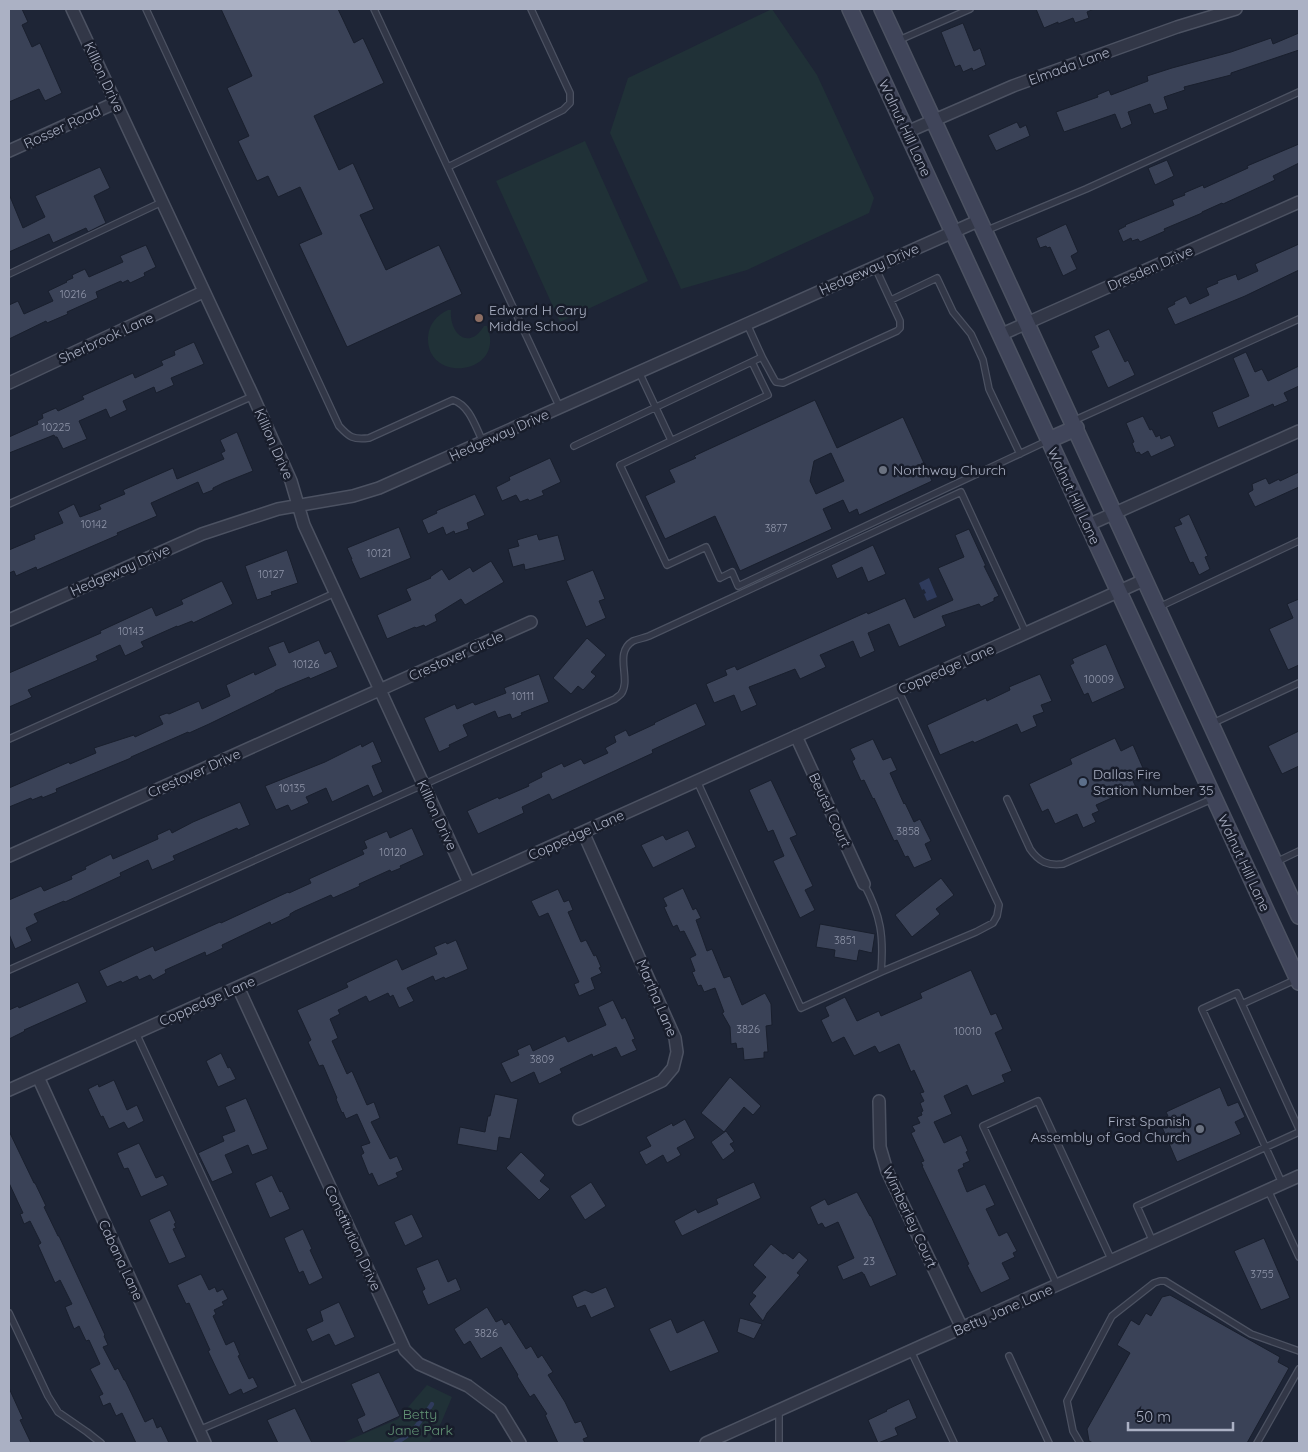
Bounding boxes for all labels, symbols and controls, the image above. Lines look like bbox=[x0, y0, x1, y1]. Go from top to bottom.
street label: Killion Drive bbox=[80, 39, 128, 115]
street label: Elmada Lane bbox=[1026, 43, 1112, 89]
street label: Walnut Hill Lane bbox=[875, 77, 935, 179]
street label: Rosser Road bbox=[21, 101, 103, 153]
street label: Hedgeway Drive bbox=[816, 239, 922, 299]
street label: Dresden Drive bbox=[1104, 241, 1196, 295]
house number: 10216 bbox=[60, 287, 86, 301]
place label: Edward H Cary Middle School bbox=[489, 301, 587, 335]
street label: Sherbrook Lane bbox=[56, 308, 156, 368]
marker: Edward H Cary Middle School bbox=[473, 312, 485, 324]
street label: Hedgeway Drive bbox=[446, 405, 552, 465]
street label: Killion Drive bbox=[250, 406, 298, 482]
house number: 10225 bbox=[42, 420, 70, 434]
street label: Walnut Hill Lane bbox=[1044, 445, 1104, 547]
place label: Northway Church bbox=[893, 461, 1006, 479]
marker: Northway Church bbox=[877, 464, 889, 476]
house number: 10142 bbox=[81, 517, 107, 531]
house number: 3877 bbox=[765, 521, 788, 535]
street label: Hedgeway Drive bbox=[67, 540, 173, 600]
house number: 10121 bbox=[367, 546, 391, 560]
house number: 10127 bbox=[258, 567, 284, 581]
house number: 10143 bbox=[118, 624, 144, 638]
street label: Crestover Circle bbox=[406, 627, 506, 685]
street label: Coppedge Lane bbox=[895, 640, 997, 698]
house number: 10126 bbox=[293, 657, 319, 671]
house number: 10009 bbox=[1084, 672, 1114, 686]
house number: 10111 bbox=[512, 689, 534, 703]
street label: Crestover Drive bbox=[145, 744, 243, 802]
place label: Dallas Fire Station Number 35 bbox=[1093, 765, 1214, 799]
street label: Beutel Court bbox=[805, 770, 855, 850]
marker: Dallas Fire Station Number 35 bbox=[1077, 776, 1089, 788]
street label: Killion Drive bbox=[413, 777, 461, 853]
house number: 10135 bbox=[279, 781, 305, 795]
street label: Coppedge Lane bbox=[525, 806, 627, 864]
street label: Walnut Hill Lane bbox=[1214, 812, 1274, 914]
house number: 3858 bbox=[896, 824, 920, 838]
house number: 10120 bbox=[379, 845, 407, 859]
house number: 3851 bbox=[834, 933, 856, 947]
street label: Martha Lane bbox=[633, 957, 681, 1040]
street label: Coppedge Lane bbox=[156, 972, 258, 1030]
house number: 3826 bbox=[736, 1022, 760, 1036]
house number: 10010 bbox=[954, 1024, 982, 1038]
house number: 3809 bbox=[530, 1052, 554, 1066]
place label: First Spanish Assembly of God Church bbox=[1031, 1112, 1190, 1146]
marker: First Spanish Assembly of God Church bbox=[1194, 1123, 1206, 1135]
street label: Wimberley Court bbox=[879, 1164, 941, 1271]
street label: Constitution Drive bbox=[321, 1182, 385, 1294]
street label: Cabana Lane bbox=[94, 1217, 148, 1303]
house number: 23 bbox=[863, 1254, 875, 1268]
house number: 3755 bbox=[1250, 1267, 1274, 1281]
street label: Betty Jane Lane bbox=[951, 1280, 1055, 1340]
house number: 3826 bbox=[474, 1326, 498, 1340]
scale bar bbox=[1128, 1400, 1233, 1432]
park label: Betty Jane Park bbox=[387, 1405, 453, 1439]
text: 50 m bbox=[1136, 1407, 1171, 1426]

